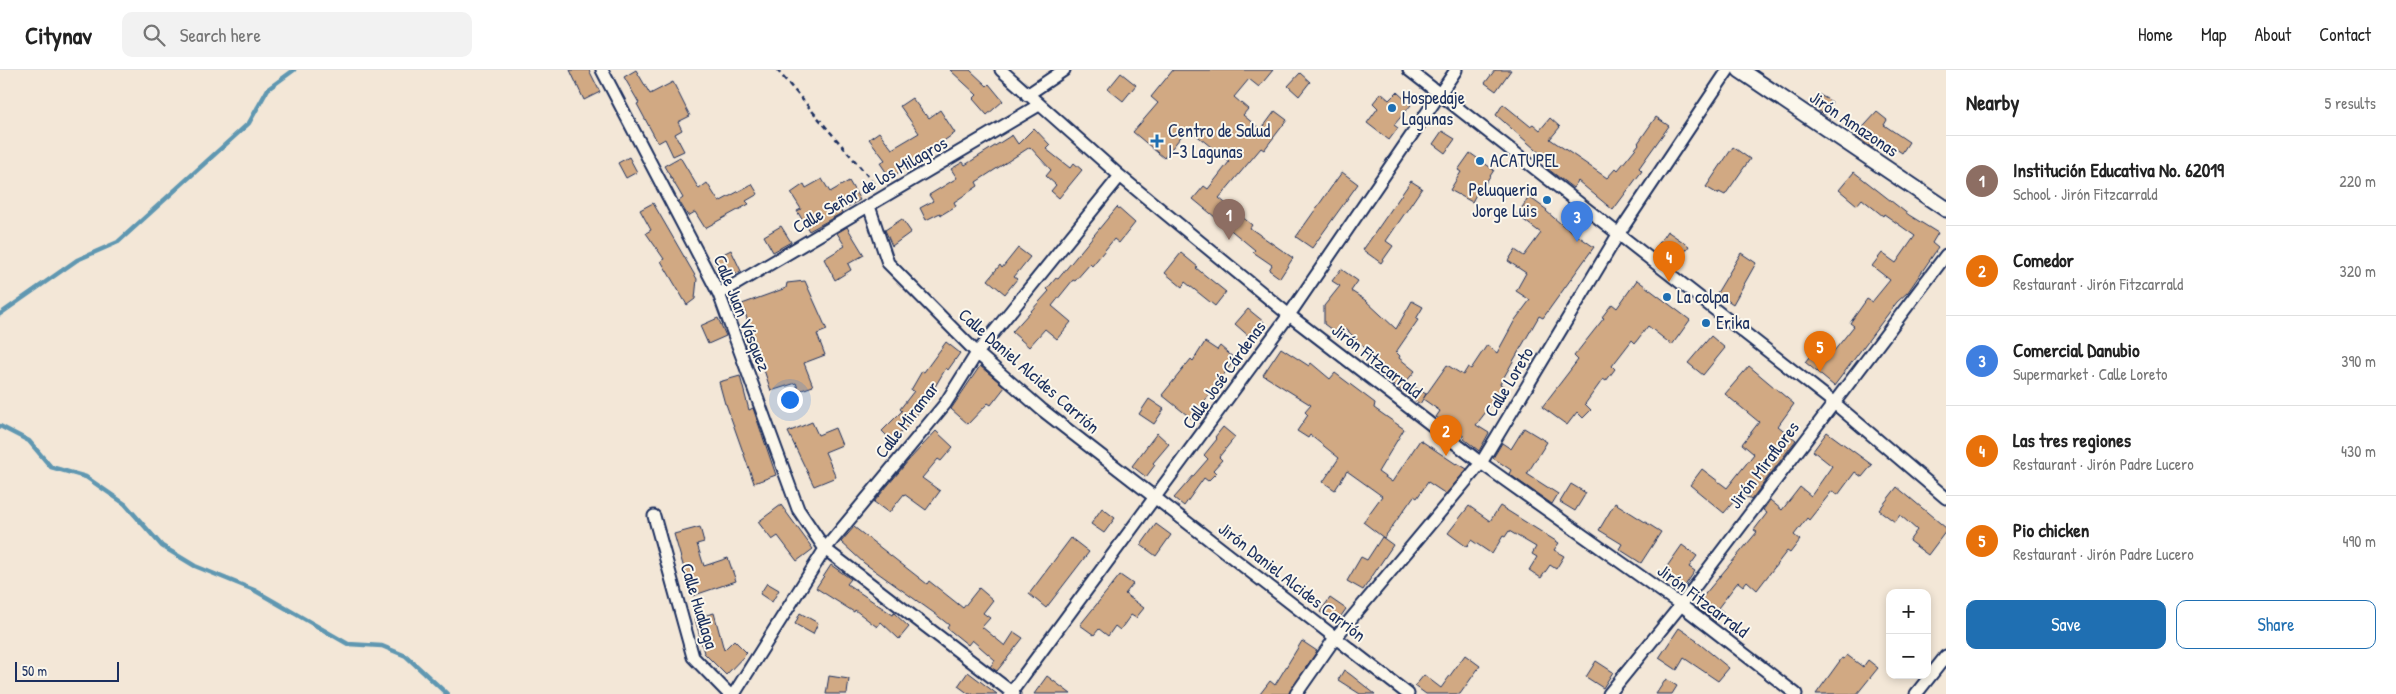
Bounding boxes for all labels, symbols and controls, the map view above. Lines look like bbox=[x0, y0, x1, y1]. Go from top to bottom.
search box bbox=[122, 12, 472, 57]
text: Citynav bbox=[25, 19, 92, 51]
icon: search bbox=[140, 21, 168, 49]
text: Search here bbox=[180, 22, 261, 48]
text: Home bbox=[2138, 22, 2173, 47]
text: Map bbox=[2201, 22, 2226, 47]
text: About bbox=[2254, 22, 2291, 47]
text: Contact bbox=[2319, 22, 2371, 47]
place label: Hospedaje Lagunas bbox=[1402, 85, 1465, 131]
street label: Jirón Amazonas bbox=[1805, 85, 1904, 163]
text: Nearby bbox=[1966, 88, 2019, 117]
text: 5 results bbox=[2325, 92, 2376, 114]
marker: Hospedaje Lagunas bbox=[1386, 102, 1398, 114]
place label: Centro de Salud I-3 Lagunas bbox=[1168, 118, 1270, 164]
street label: Calle Señor de los Milagros bbox=[788, 130, 952, 239]
marker: Centro de Salud I-3 Lagunas bbox=[1150, 134, 1164, 148]
place label: ACATUPEL bbox=[1490, 148, 1559, 173]
marker: ACATUPEL bbox=[1474, 155, 1486, 167]
text: Institución Educativa No. 62019 bbox=[2013, 157, 2224, 183]
text: 1 bbox=[1979, 170, 1985, 192]
text: 220 m bbox=[2339, 170, 2376, 192]
place label: Peluqueria Jorge Luis bbox=[1468, 177, 1537, 223]
text: School · Jirón Fitzcarrald bbox=[2013, 183, 2158, 205]
marker: Peluqueria Jorge Luis bbox=[1541, 194, 1553, 206]
pin: 1 bbox=[1213, 199, 1245, 240]
pin: 3 bbox=[1561, 201, 1593, 242]
pin: 4 bbox=[1653, 241, 1685, 282]
text: Comedor bbox=[2013, 247, 2074, 273]
street label: Calle Juan Vásquez bbox=[708, 251, 777, 375]
text: 2 bbox=[1978, 260, 1986, 282]
text: 320 m bbox=[2340, 260, 2376, 282]
text: Restaurant · Jirón Fitzcarrald bbox=[2013, 273, 2183, 295]
place label: La colpa bbox=[1677, 284, 1729, 309]
marker: La colpa bbox=[1661, 291, 1673, 303]
street label: Calle Daniel Alcides Carrión bbox=[953, 302, 1105, 439]
place label: Erika bbox=[1716, 310, 1749, 335]
street label: Calle José Cárdenas bbox=[1176, 315, 1271, 434]
street label: Jirón Fitzcarrald bbox=[1327, 317, 1428, 404]
marker: Erika bbox=[1700, 317, 1712, 329]
pin: 5 bbox=[1804, 331, 1836, 372]
text: Comercial Danubio bbox=[2013, 337, 2140, 363]
street label: Calle Loreto bbox=[1478, 342, 1539, 421]
text: 3 bbox=[1978, 350, 1986, 372]
text: 390 m bbox=[2341, 350, 2376, 372]
text: Supermarket · Calle Loreto bbox=[2013, 363, 2167, 385]
street label: Calle Miramar bbox=[869, 376, 944, 463]
your location bbox=[777, 387, 803, 413]
pin: 2 bbox=[1430, 415, 1462, 456]
street label: Jirón Miraflores bbox=[1723, 416, 1805, 514]
text: Las tres regiones bbox=[2013, 427, 2131, 453]
text: 4 bbox=[1979, 440, 1985, 462]
text: 430 m bbox=[2341, 440, 2376, 462]
text: Restaurant · Jirón Padre Lucero bbox=[2013, 453, 2194, 475]
street label: Jirón Daniel Alcides Carrión bbox=[1213, 516, 1371, 647]
text: Pio chicken bbox=[2013, 517, 2089, 543]
text: 5 bbox=[1979, 530, 1985, 552]
text: 490 m bbox=[2342, 530, 2376, 552]
text: Restaurant · Jirón Padre Lucero bbox=[2013, 543, 2194, 565]
street label: Jirón Fitzcarrald bbox=[1652, 558, 1754, 643]
street label: Calle Huallaga bbox=[675, 560, 724, 652]
map controls bbox=[1886, 589, 1931, 679]
button: + bbox=[1886, 589, 1931, 634]
button: Save bbox=[1966, 600, 2166, 649]
button: Share bbox=[2176, 600, 2376, 649]
button: − bbox=[1886, 634, 1931, 679]
scale bar bbox=[15, 659, 119, 682]
text: 50 m bbox=[22, 661, 47, 680]

